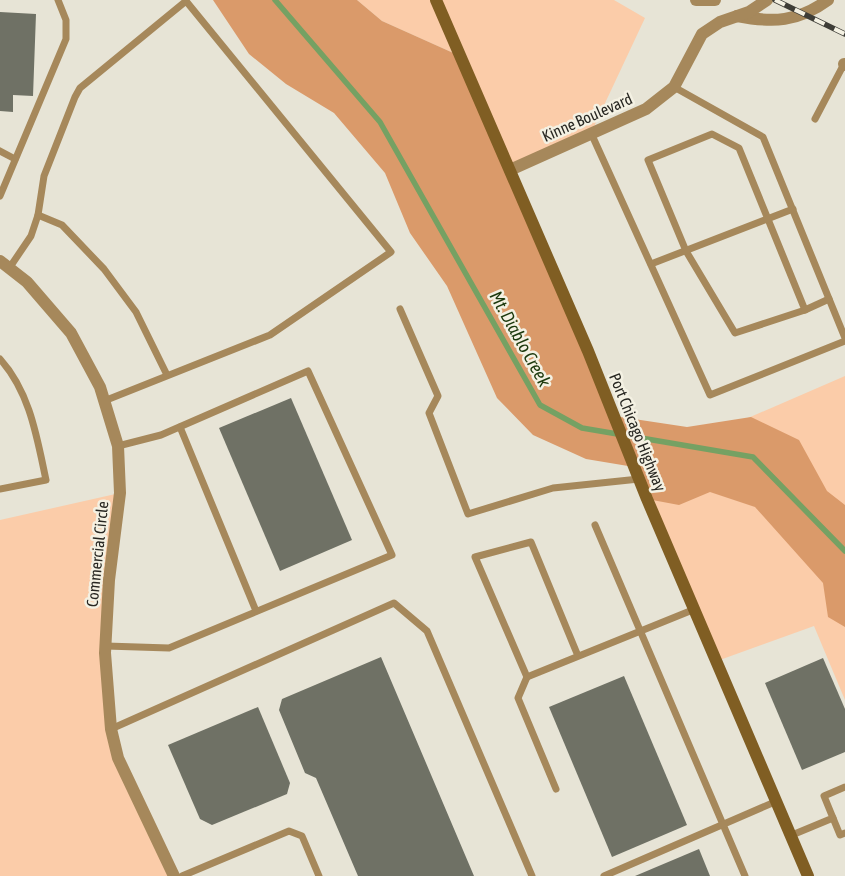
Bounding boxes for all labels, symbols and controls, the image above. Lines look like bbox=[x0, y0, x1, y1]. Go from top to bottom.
street label: Kinne Boulevard bbox=[539, 89, 635, 145]
water label: Mt. Diablo Creek bbox=[485, 287, 556, 391]
street label: Port Chicago Highway bbox=[605, 370, 670, 494]
street label: Commercial Circle bbox=[83, 500, 111, 608]

